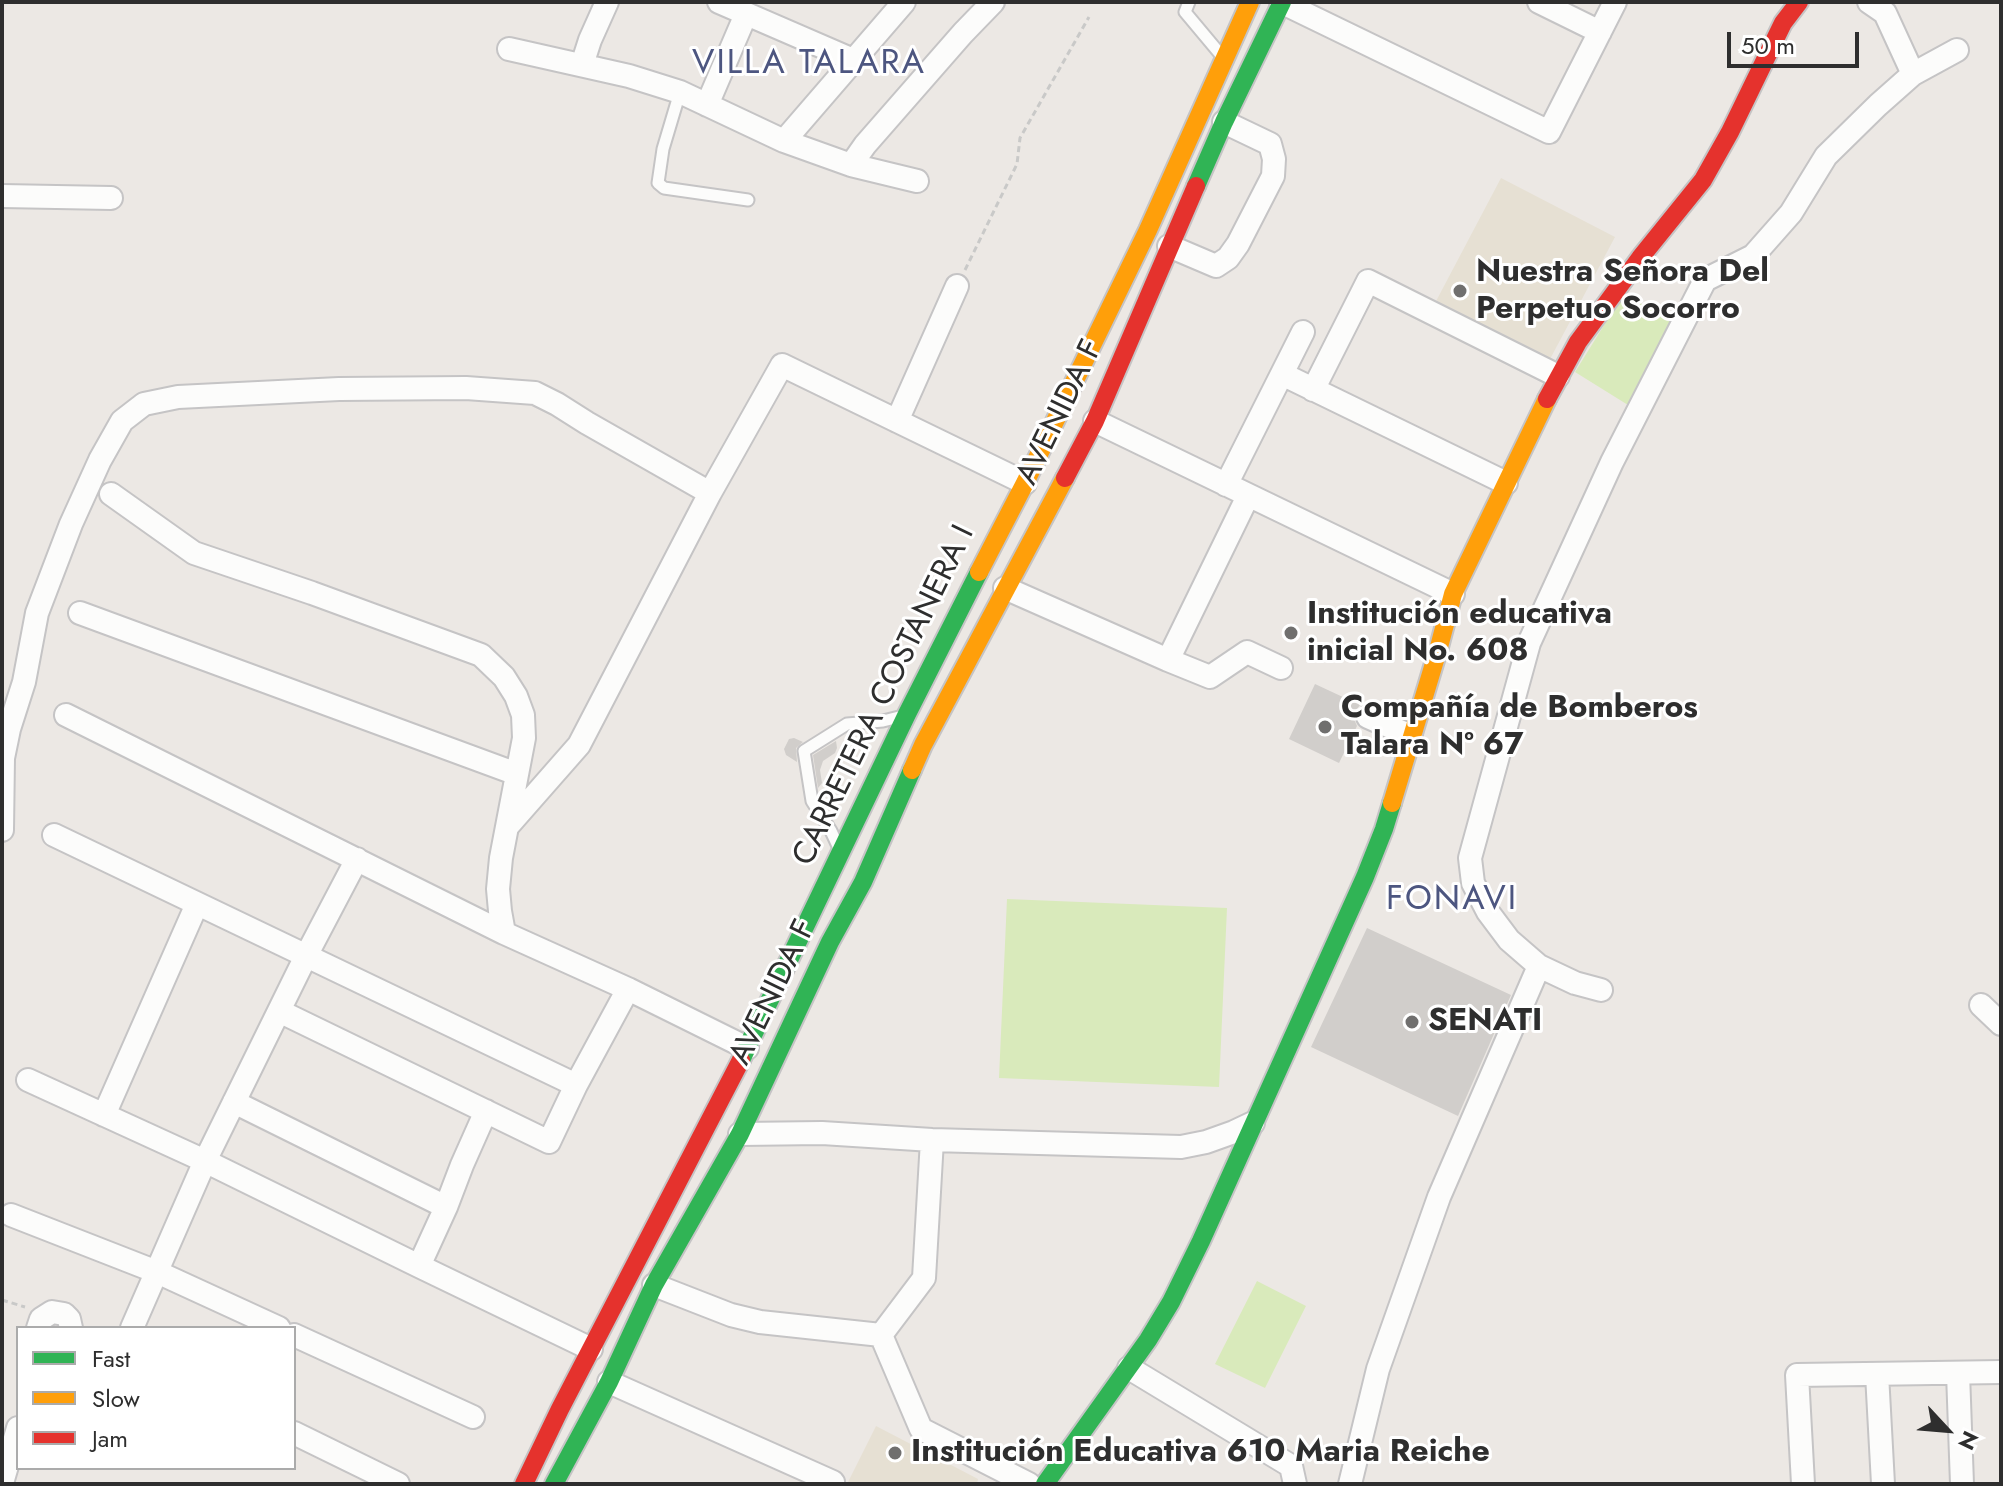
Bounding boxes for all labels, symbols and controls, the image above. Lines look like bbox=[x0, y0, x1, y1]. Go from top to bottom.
scale bar bbox=[1731, 16, 1863, 66]
text: 50 m bbox=[1741, 28, 1795, 63]
district label: VILLA TALARA bbox=[692, 45, 926, 85]
place label: Nuestra Señora Del Perpetuo Socorro bbox=[1476, 254, 1769, 329]
marker: Nuestra Señora Del Perpetuo Socorro bbox=[1451, 282, 1469, 300]
street label: AVENIDA F bbox=[1009, 334, 1113, 492]
street label: CARRETERA COSTANERA I bbox=[786, 520, 984, 872]
place label: Institución educativa inicial No. 608 bbox=[1307, 596, 1612, 671]
marker: Institución educativa inicial No. 608 bbox=[1282, 624, 1300, 642]
place label: Compañía de Bomberos Talara Nº 67 bbox=[1341, 690, 1698, 765]
marker: Compañía de Bomberos Talara Nº 67 bbox=[1316, 718, 1334, 736]
district label: FONAVI bbox=[1386, 881, 1518, 921]
street label: AVENIDA F bbox=[722, 914, 826, 1072]
place label: SENATI bbox=[1428, 1003, 1542, 1041]
marker: SENATI bbox=[1403, 1013, 1421, 1031]
legend bbox=[16, 1326, 296, 1470]
text: Fast bbox=[92, 1341, 130, 1376]
text: Slow bbox=[92, 1381, 140, 1416]
north arrow bbox=[1907, 1390, 1987, 1470]
text: Jam bbox=[92, 1421, 128, 1456]
text: N bbox=[1950, 1426, 1987, 1455]
place label: Institución Educativa 610 Maria Reiche bbox=[911, 1434, 1490, 1472]
marker: Institución Educativa 610 Maria Reiche bbox=[886, 1444, 904, 1462]

